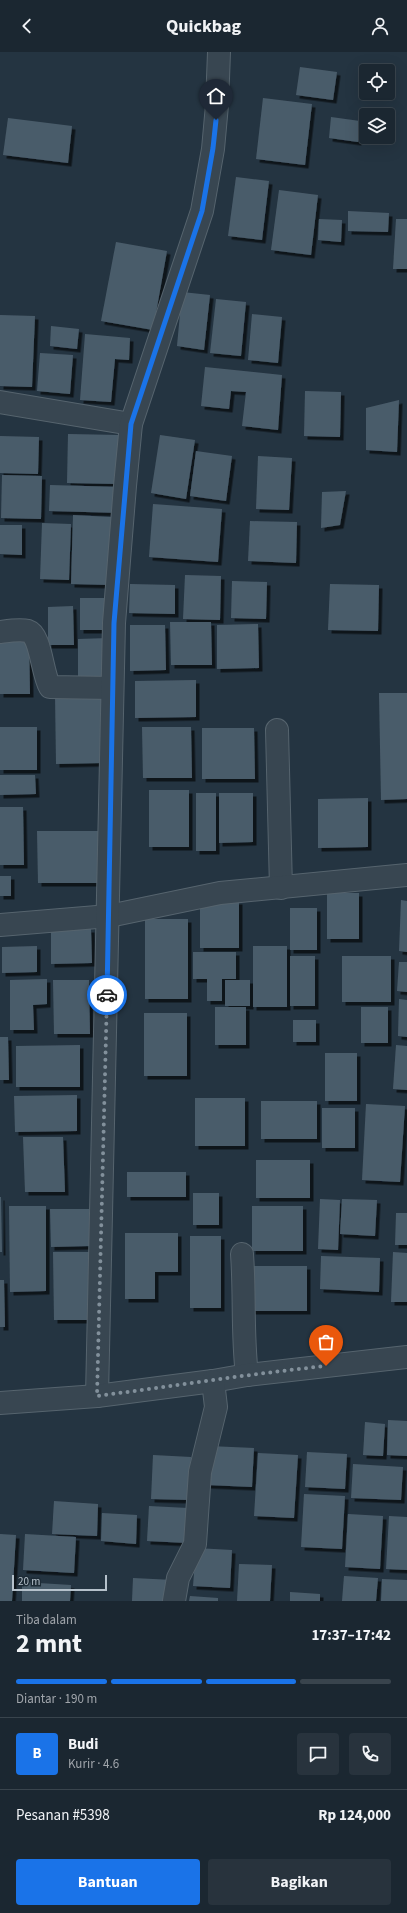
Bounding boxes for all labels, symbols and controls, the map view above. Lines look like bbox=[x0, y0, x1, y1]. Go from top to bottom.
text: Quickbag bbox=[166, 14, 241, 39]
icon: back bbox=[16, 15, 38, 37]
icon: person bbox=[369, 15, 391, 37]
map controls bbox=[359, 64, 395, 144]
button: locate bbox=[359, 64, 395, 100]
pin bbox=[199, 79, 233, 120]
icon: home bbox=[205, 85, 227, 107]
button: layers bbox=[359, 108, 395, 144]
courier bbox=[87, 975, 127, 1015]
icon: car bbox=[96, 984, 118, 1006]
pin bbox=[309, 1325, 343, 1366]
icon: bag bbox=[315, 1331, 337, 1353]
scale bar bbox=[12, 1573, 107, 1592]
text: 20 m bbox=[18, 1574, 40, 1589]
text: Tiba dalam bbox=[16, 1611, 77, 1629]
text: 2 mnt bbox=[16, 1625, 82, 1662]
text: 17:37–17:42 bbox=[311, 1625, 391, 1646]
text: Diantar · 190 m bbox=[16, 1690, 97, 1708]
button: chat bbox=[297, 1733, 339, 1775]
button: phone bbox=[349, 1733, 391, 1775]
text: Budi bbox=[68, 1734, 98, 1755]
text: B bbox=[32, 1743, 42, 1764]
text: Kurir · 4.6 bbox=[68, 1755, 119, 1773]
text: Pesanan #5398 bbox=[16, 1805, 110, 1826]
text: Rp 124,000 bbox=[318, 1805, 391, 1826]
button: Bantuan bbox=[16, 1859, 200, 1905]
button: Bagikan bbox=[208, 1859, 391, 1905]

